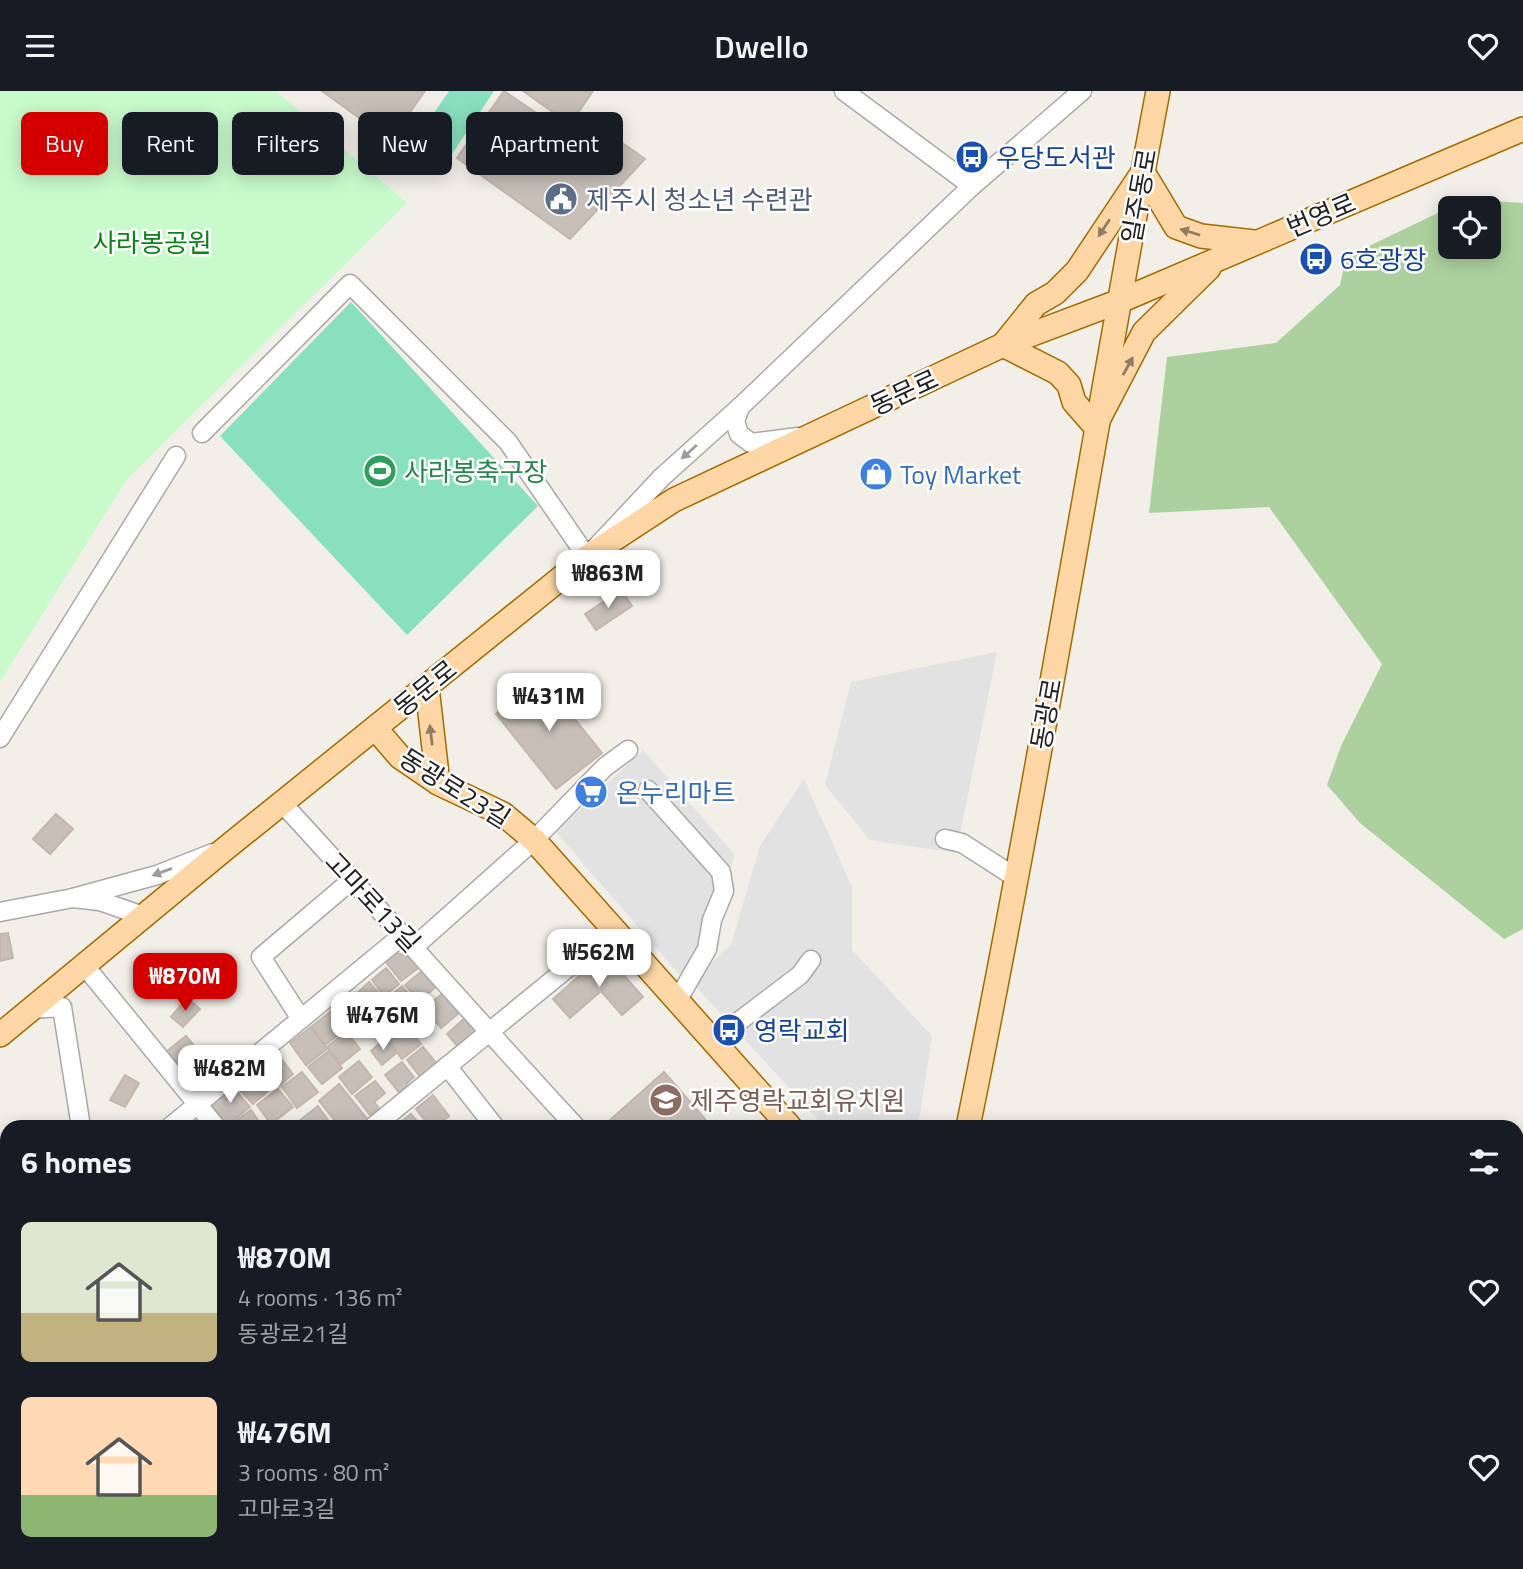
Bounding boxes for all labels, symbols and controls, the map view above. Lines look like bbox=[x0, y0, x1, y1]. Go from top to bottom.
text: Dwello bbox=[714, 22, 809, 70]
icon: menu bbox=[21, 27, 59, 65]
icon: heart bbox=[1464, 27, 1502, 65]
chip: Buy bbox=[21, 112, 108, 175]
chip: Rent bbox=[122, 112, 218, 175]
chip: Filters bbox=[232, 112, 344, 175]
chip: New bbox=[358, 112, 452, 175]
chip: Apartment bbox=[466, 112, 623, 175]
bus stop icon: 우당도서관 bbox=[953, 138, 991, 176]
place label: 우당도서관 bbox=[996, 138, 1116, 177]
street label: 일주동로 bbox=[1111, 145, 1167, 247]
public building icon: 제주시 청소년 수련관 bbox=[542, 180, 580, 218]
place label: 제주시 청소년 수련관 bbox=[586, 180, 813, 219]
street label: 번영로 bbox=[1280, 183, 1362, 247]
map controls bbox=[1438, 196, 1501, 259]
button: locate bbox=[1438, 196, 1501, 259]
one-way arrow bbox=[1098, 218, 1111, 238]
park label: 사라봉공원 bbox=[92, 223, 212, 262]
one-way arrow bbox=[1179, 226, 1200, 237]
bus stop icon: 6호광장 bbox=[1297, 240, 1335, 278]
place label: 6호광장 bbox=[1340, 240, 1426, 279]
one-way arrow bbox=[1122, 356, 1134, 376]
street label: 동문로 bbox=[863, 359, 945, 425]
one-way arrow bbox=[681, 444, 698, 460]
sports icon: 사라봉축구장 bbox=[361, 452, 399, 490]
place label: 사라봉축구장 bbox=[404, 452, 548, 491]
shop icon: Toy Market bbox=[857, 455, 895, 493]
place label: Toy Market bbox=[900, 455, 1021, 494]
pin: ₩863M bbox=[559, 551, 657, 610]
text: ₩863M bbox=[572, 555, 644, 590]
street label: 동문로 bbox=[385, 650, 465, 726]
pin: ₩431M bbox=[500, 673, 598, 733]
street label: 동광로 bbox=[1021, 675, 1071, 753]
text: ₩431M bbox=[513, 678, 585, 713]
one-way arrow bbox=[426, 724, 437, 746]
street label: 동광로23길 bbox=[392, 738, 518, 838]
supermarket icon: 온누리마트 bbox=[572, 773, 610, 811]
place label: 온누리마트 bbox=[616, 773, 736, 812]
street label: 고마로13길 bbox=[316, 843, 430, 961]
one-way arrow bbox=[152, 867, 173, 878]
pin: ₩562M bbox=[550, 929, 648, 989]
text: ₩562M bbox=[563, 934, 635, 969]
pin: ₩870M bbox=[136, 953, 234, 1013]
text: ₩870M bbox=[149, 958, 221, 993]
pin: ₩476M bbox=[334, 993, 432, 1052]
text: ₩476M bbox=[347, 997, 419, 1032]
bus stop icon: 영락교회 bbox=[710, 1011, 748, 1049]
place label: 영락교회 bbox=[754, 1011, 850, 1050]
pin: ₩482M bbox=[181, 1045, 279, 1105]
text: ₩482M bbox=[194, 1050, 266, 1085]
school or university icon: 제주영락교회유치원 bbox=[647, 1081, 685, 1119]
place label: 제주영락교회유치원 bbox=[690, 1081, 905, 1120]
text: 6 homes bbox=[21, 1139, 132, 1185]
icon: filters bbox=[1465, 1143, 1503, 1181]
text: ₩870M bbox=[238, 1234, 332, 1280]
icon: home bbox=[77, 1250, 161, 1334]
icon: heart bbox=[1465, 1273, 1503, 1311]
text: 4 rooms · 136 m² bbox=[238, 1280, 402, 1315]
text: 동광로21길 bbox=[238, 1316, 348, 1351]
text: ₩476M bbox=[238, 1409, 332, 1455]
icon: home bbox=[77, 1425, 161, 1509]
icon: heart bbox=[1465, 1448, 1503, 1486]
text: 3 rooms · 80 m² bbox=[238, 1455, 389, 1490]
text: 고마로3길 bbox=[238, 1491, 336, 1526]

